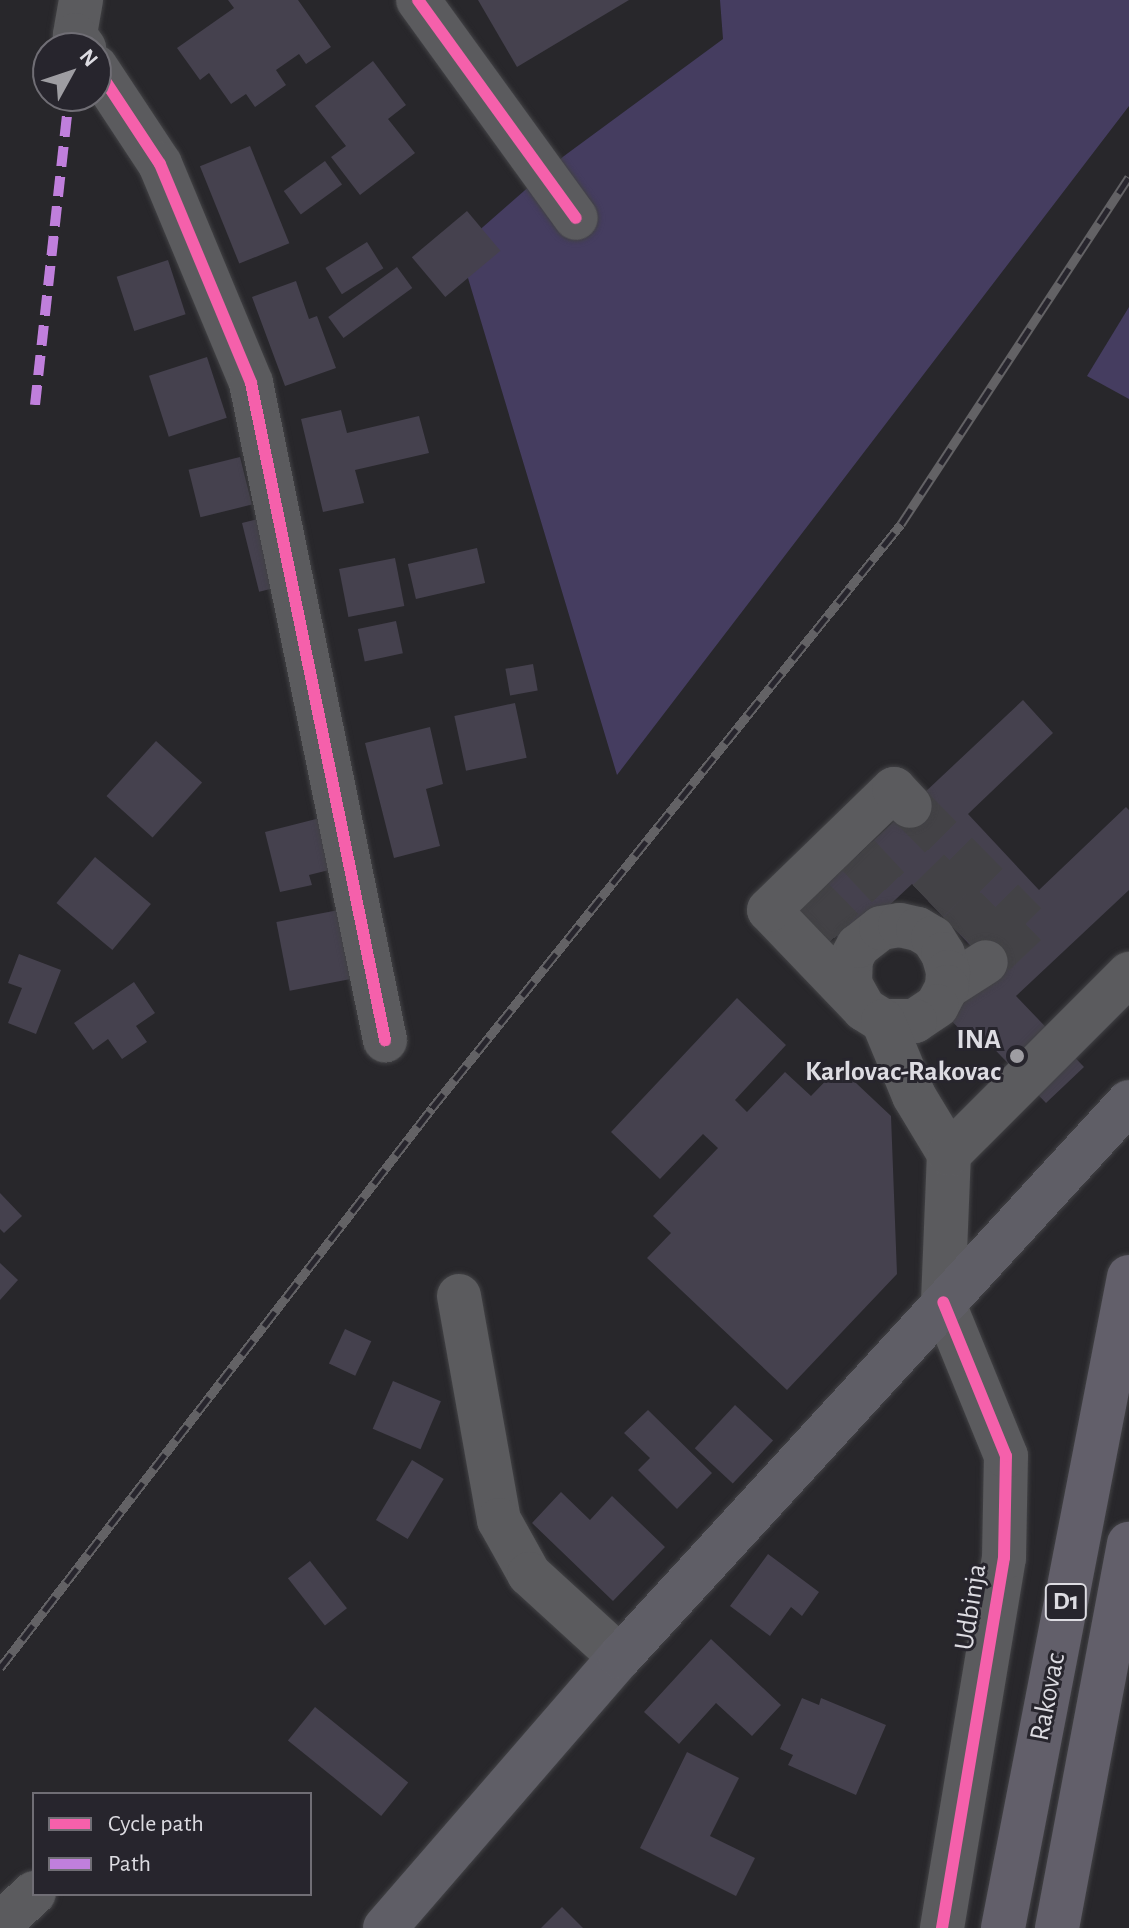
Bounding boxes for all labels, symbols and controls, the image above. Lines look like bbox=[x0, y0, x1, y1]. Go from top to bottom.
north arrow bbox=[32, 32, 112, 112]
text: N bbox=[76, 45, 102, 71]
place label: INA Karlovac-Rakovac bbox=[805, 1023, 1001, 1089]
marker: INA Karlovac-Rakovac bbox=[1008, 1047, 1026, 1065]
street label: Udbinja bbox=[948, 1561, 994, 1653]
road number: D1 bbox=[1044, 1580, 1088, 1624]
street label: Rakovac bbox=[1023, 1650, 1073, 1744]
legend bbox=[32, 1792, 312, 1896]
text: Cycle path bbox=[108, 1812, 204, 1836]
text: Path bbox=[108, 1852, 151, 1876]

